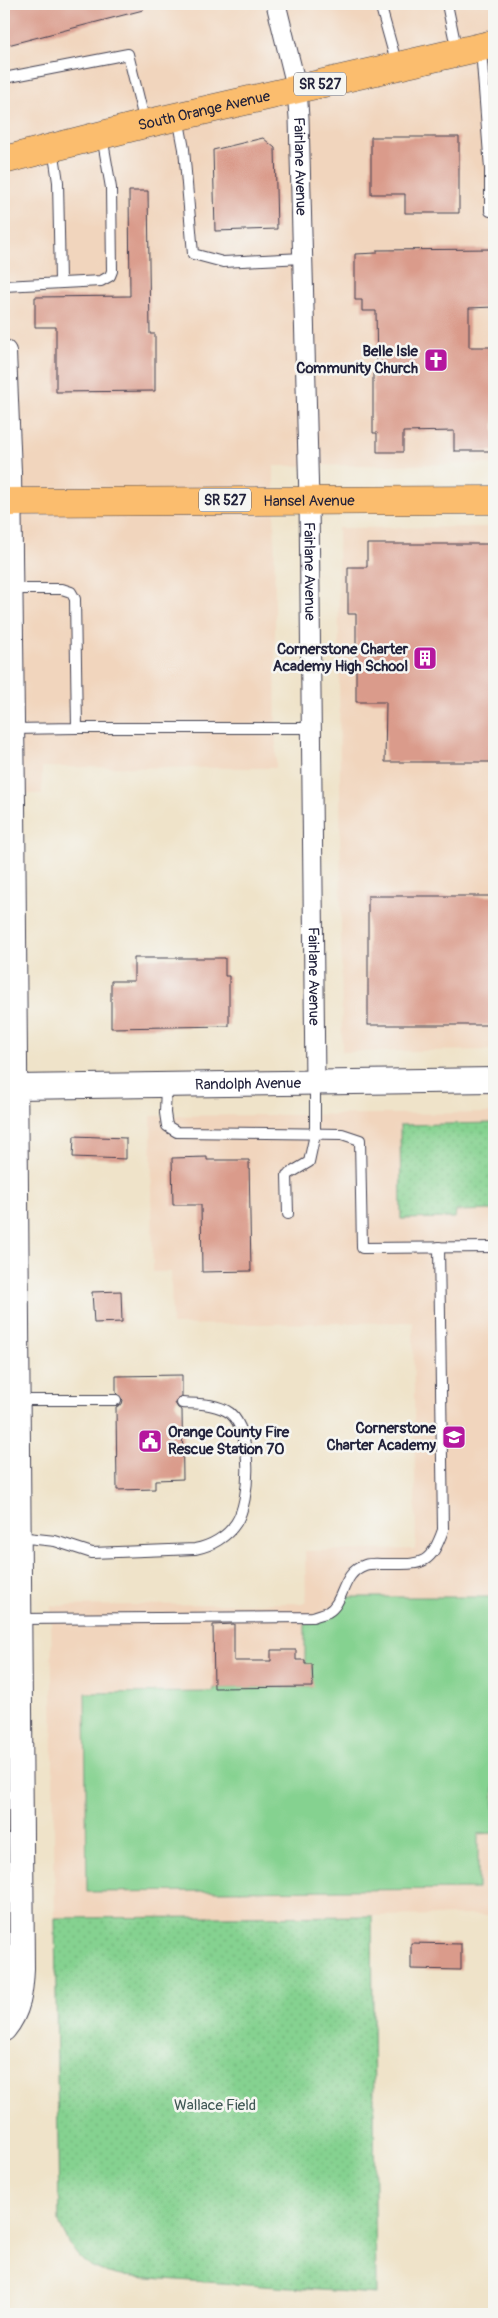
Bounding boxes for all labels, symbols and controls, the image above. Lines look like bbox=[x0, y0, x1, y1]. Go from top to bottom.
road number: SR 527 bbox=[294, 72, 346, 96]
street label: South Orange Avenue bbox=[136, 86, 273, 135]
street label: Fairlane Avenue bbox=[289, 117, 311, 217]
place label: Belle Isle Community Church bbox=[296, 342, 419, 378]
church icon: Belle Isle Community Church bbox=[423, 347, 449, 373]
road number: SR 527 bbox=[199, 488, 251, 512]
street label: Hansel Avenue bbox=[263, 492, 355, 511]
street label: Fairlane Avenue bbox=[299, 522, 319, 621]
place label: Cornerstone Charter Academy High School bbox=[273, 640, 409, 676]
building icon: Cornerstone Charter Academy High School bbox=[412, 645, 438, 671]
street label: Fairlane Avenue bbox=[303, 927, 323, 1026]
street label: Randolph Avenue bbox=[195, 1074, 302, 1094]
place label: Cornerstone Charter Academy bbox=[327, 1419, 437, 1455]
place label: Orange County Fire Rescue Station 70 bbox=[168, 1423, 290, 1459]
school or university icon: Cornerstone Charter Academy bbox=[441, 1424, 467, 1450]
public building icon: Orange County Fire Rescue Station 70 bbox=[137, 1428, 163, 1454]
park label: Wallace Field bbox=[174, 2096, 256, 2115]

